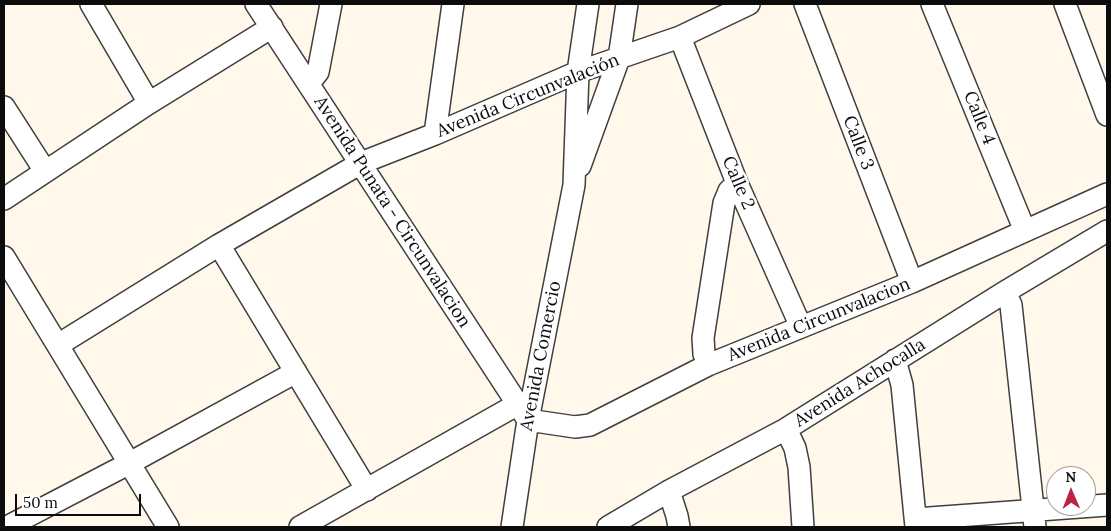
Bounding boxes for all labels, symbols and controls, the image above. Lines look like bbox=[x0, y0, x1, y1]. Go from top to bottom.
street label: Avenida Circunvalación bbox=[433, 49, 623, 143]
street label: Calle 4 bbox=[959, 88, 999, 148]
street label: Avenida Punata - Circunvalacion bbox=[309, 92, 475, 332]
street label: Calle 3 bbox=[838, 113, 878, 173]
street label: Calle 2 bbox=[717, 153, 759, 213]
street label: Avenida Circunvalacion bbox=[724, 273, 914, 367]
street label: Avenida Comercio bbox=[516, 279, 566, 433]
street label: Avenida Achocalla bbox=[790, 334, 930, 432]
north arrow bbox=[1046, 466, 1096, 516]
text: N bbox=[1065, 468, 1076, 486]
scale bar bbox=[18, 484, 144, 516]
text: 50 m bbox=[23, 493, 58, 512]

